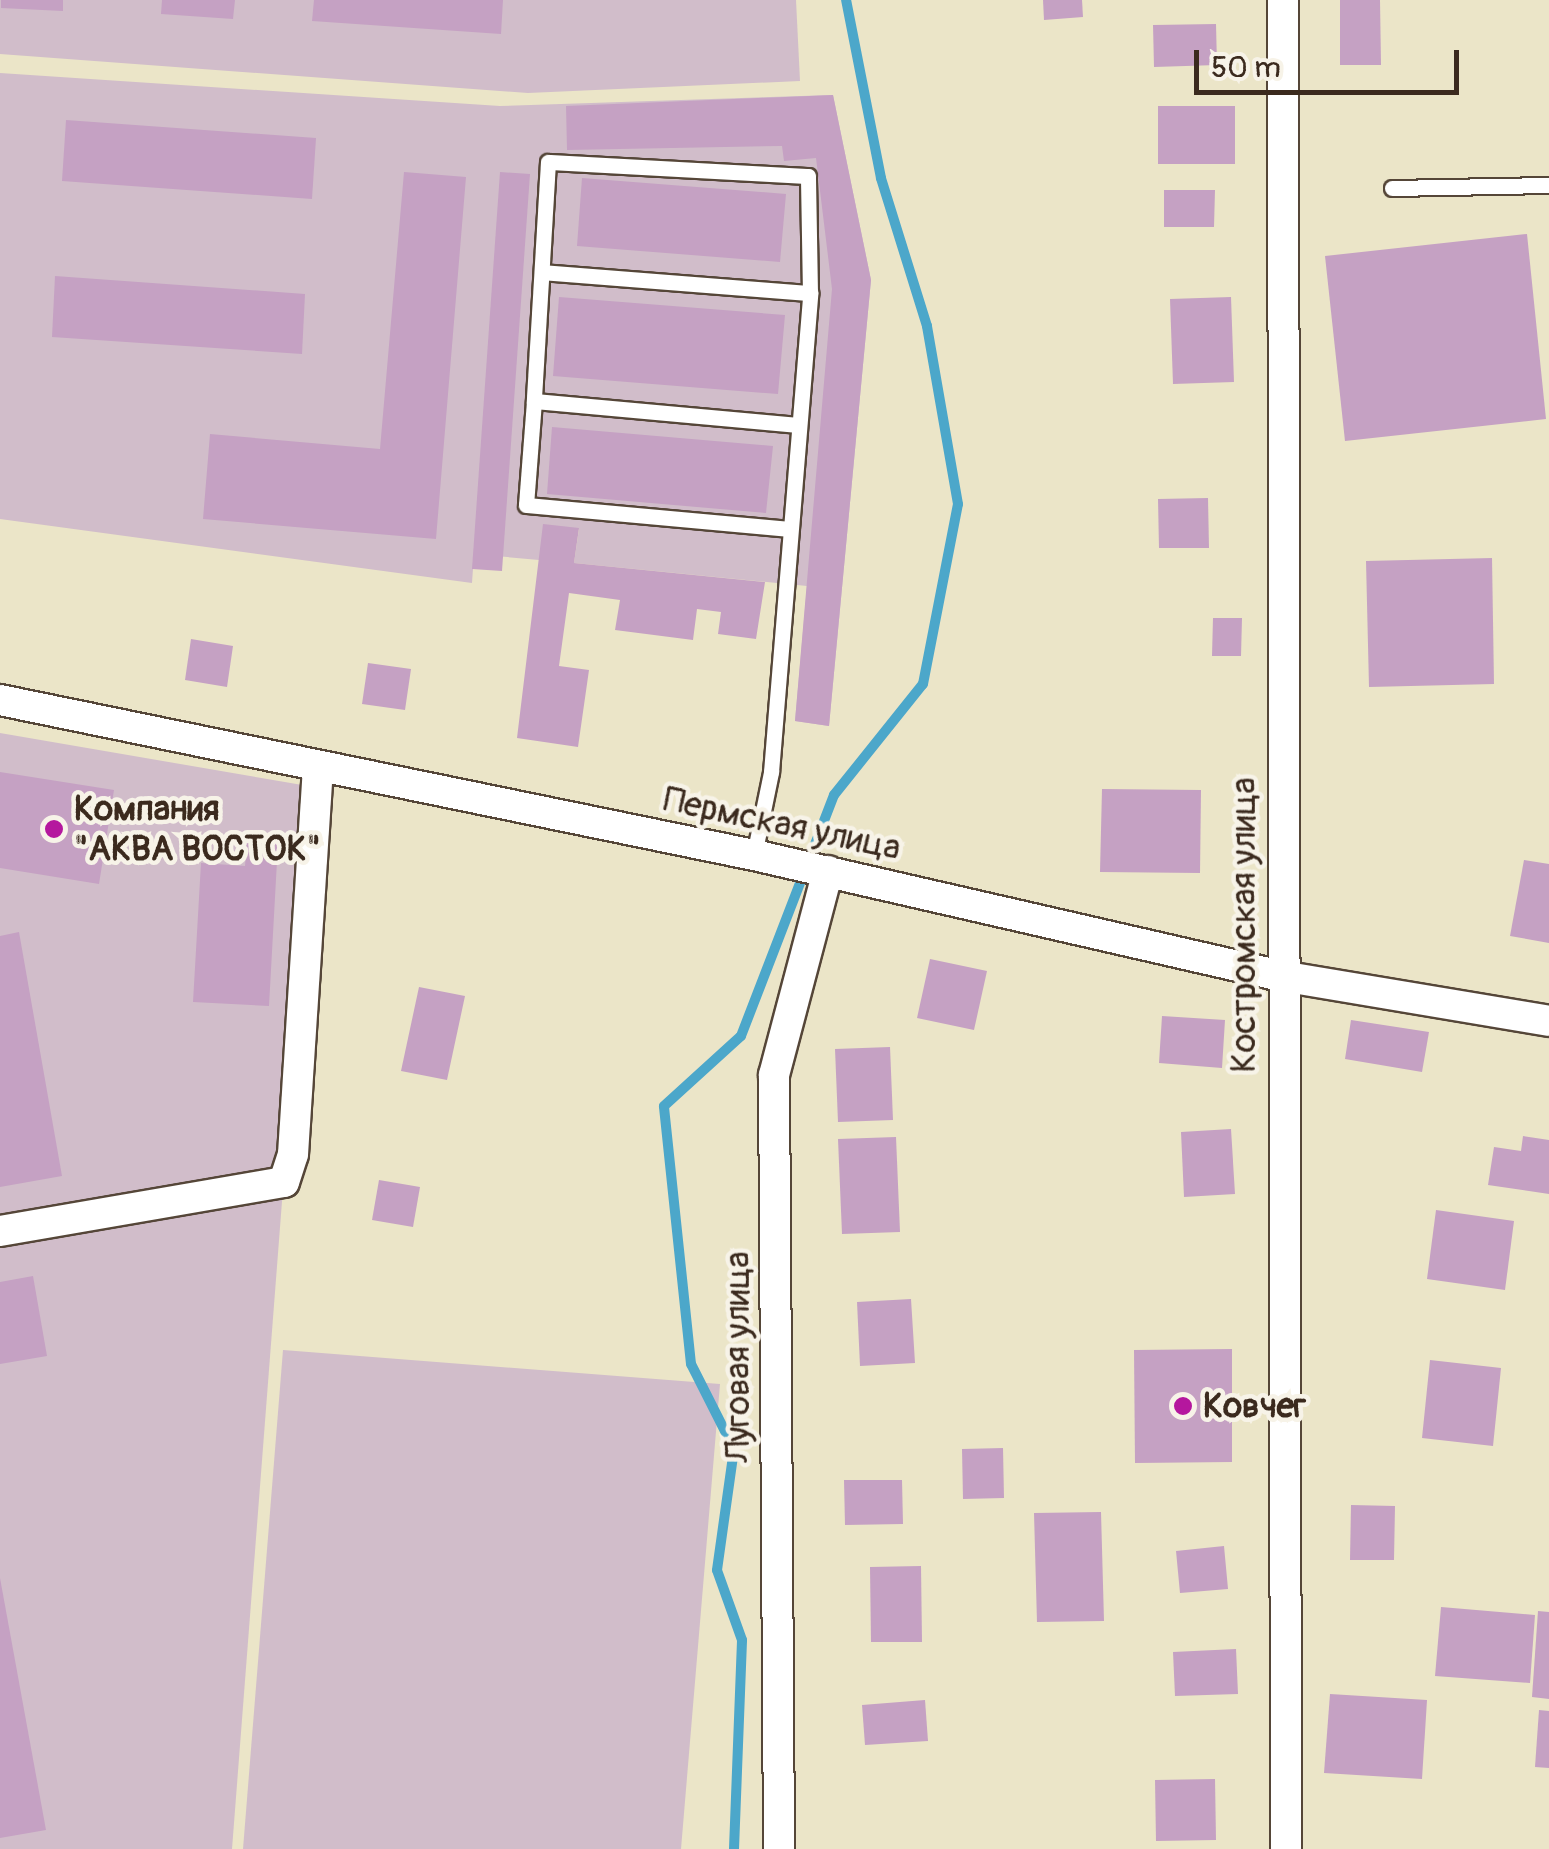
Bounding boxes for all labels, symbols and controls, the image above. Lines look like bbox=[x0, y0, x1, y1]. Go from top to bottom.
scale bar bbox=[1199, 30, 1464, 92]
text: 50 m bbox=[1211, 49, 1281, 86]
street label: Костромская улица bbox=[1223, 777, 1265, 1073]
street label: Пермская улица bbox=[660, 778, 904, 870]
place label: Компания "АКВА ВОСТОК" bbox=[74, 788, 321, 870]
marker: Компания "АКВА ВОСТОК" bbox=[43, 818, 65, 840]
street label: Луговая улица bbox=[717, 1251, 759, 1463]
place label: Ковчег bbox=[1203, 1385, 1306, 1427]
marker: Ковчег bbox=[1172, 1395, 1194, 1417]

